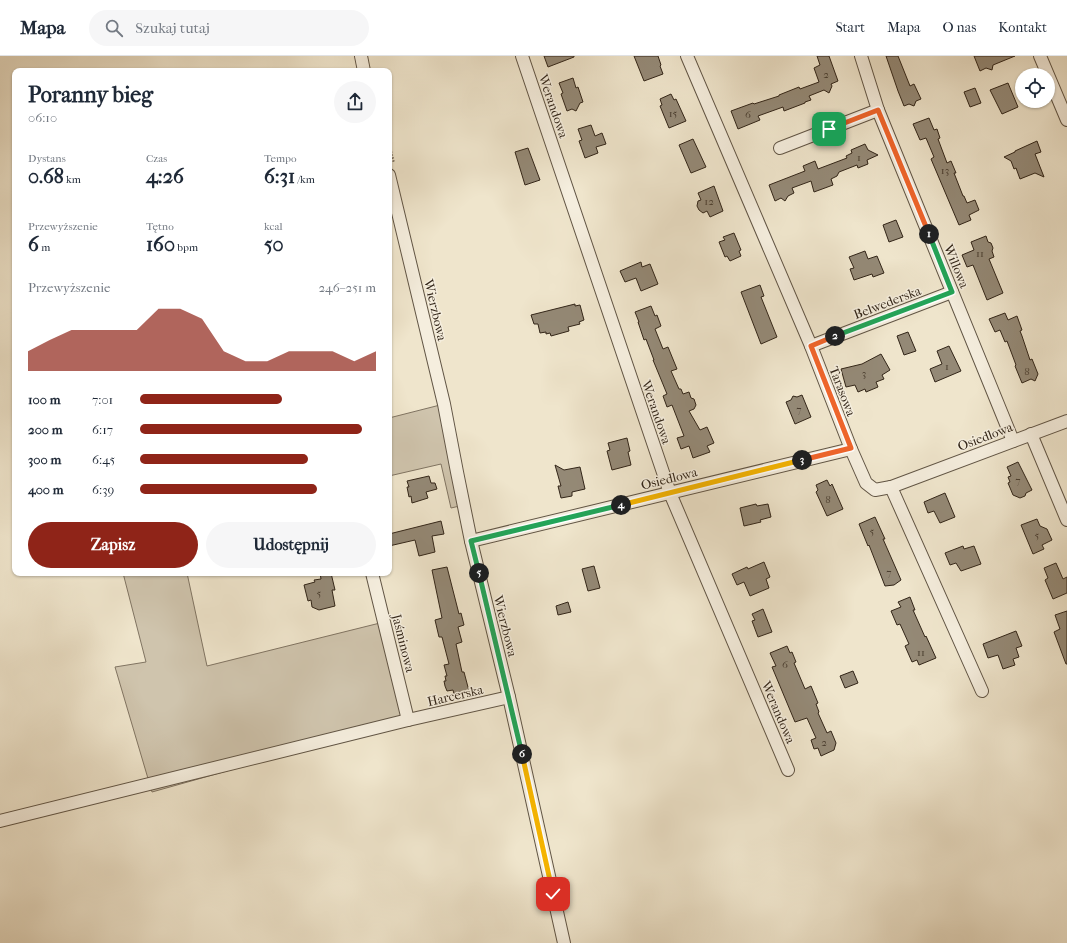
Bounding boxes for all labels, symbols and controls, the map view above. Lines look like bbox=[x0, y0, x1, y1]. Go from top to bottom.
search box bbox=[89, 10, 369, 46]
text: Mapa bbox=[20, 17, 65, 39]
icon: search bbox=[103, 17, 125, 39]
text: Szukaj tutaj bbox=[135, 19, 210, 37]
text: Start bbox=[835, 19, 865, 36]
text: Mapa bbox=[887, 19, 920, 36]
text: O nas bbox=[942, 19, 976, 36]
text: Kontakt bbox=[998, 19, 1047, 36]
house number: 2 bbox=[823, 68, 829, 81]
map controls bbox=[1015, 68, 1055, 108]
button: locate bbox=[1015, 68, 1055, 108]
street label: Werandowa bbox=[535, 71, 572, 141]
button: share bbox=[334, 81, 376, 123]
text: Poranny bieg bbox=[28, 82, 153, 108]
house number: 15 bbox=[669, 107, 678, 120]
house number: 6 bbox=[745, 108, 751, 121]
text: 06:10 bbox=[28, 110, 57, 125]
pin bbox=[812, 112, 846, 146]
icon: arrive bbox=[818, 118, 840, 140]
house number: 1 bbox=[857, 151, 861, 164]
text: Dystans bbox=[28, 152, 66, 165]
text: Czas bbox=[146, 152, 167, 165]
text: Tempo bbox=[264, 152, 297, 165]
house number: 13 bbox=[941, 164, 949, 177]
text: 0.68 bbox=[28, 165, 64, 188]
text: 4:26 bbox=[146, 165, 184, 188]
text: 6:31 bbox=[264, 165, 295, 188]
text: km bbox=[64, 173, 81, 186]
text: /km bbox=[295, 173, 315, 186]
house number: 12 bbox=[704, 195, 714, 208]
text: Przewyższenie bbox=[28, 220, 98, 233]
text: Tętno bbox=[146, 220, 174, 233]
text: kcal bbox=[264, 220, 283, 233]
pin: 1 bbox=[919, 224, 939, 244]
text: 1 bbox=[927, 227, 931, 240]
text: 6 bbox=[28, 233, 39, 256]
text: 160 bbox=[146, 233, 175, 256]
text: 50 bbox=[264, 233, 284, 256]
text: m bbox=[39, 241, 50, 254]
text: bpm bbox=[175, 241, 198, 254]
street label: Willowa bbox=[941, 241, 972, 291]
house number: 11 bbox=[976, 247, 984, 260]
street label: Wierzbowa bbox=[421, 277, 450, 343]
text: Przewyższenie bbox=[28, 280, 111, 295]
text: 246–251 m bbox=[318, 280, 376, 295]
street label: Belwederska bbox=[852, 282, 924, 322]
pin: 2 bbox=[825, 326, 845, 346]
text: 2 bbox=[832, 329, 838, 342]
house number: 1 bbox=[945, 360, 949, 373]
street label: Tarasowa bbox=[826, 364, 859, 419]
house number: 8 bbox=[1024, 365, 1030, 378]
house number: 3 bbox=[862, 367, 866, 380]
street label: Werandowa bbox=[638, 377, 675, 447]
text: 100 m bbox=[28, 392, 61, 407]
text: 7:01 bbox=[92, 392, 113, 407]
house number: 7 bbox=[796, 403, 802, 416]
street label: Osiedlowa bbox=[956, 419, 1016, 454]
text: 200 m bbox=[28, 422, 63, 437]
text: 6:17 bbox=[92, 422, 113, 437]
pin: 3 bbox=[792, 450, 812, 470]
text: 300 m bbox=[28, 452, 61, 467]
text: 6:45 bbox=[92, 452, 115, 467]
text: 3 bbox=[800, 453, 804, 466]
street label: Osiedlowa bbox=[639, 464, 700, 493]
house number: 7 bbox=[1015, 474, 1021, 487]
text: 400 m bbox=[28, 482, 64, 497]
text: 6:39 bbox=[92, 482, 114, 497]
house number: 8 bbox=[825, 493, 831, 506]
pin: 4 bbox=[611, 495, 631, 515]
text: 4 bbox=[618, 498, 624, 511]
button: Zapisz bbox=[28, 522, 198, 568]
button: Udostępnij bbox=[206, 522, 376, 568]
house number: 5 bbox=[870, 525, 875, 538]
house number: 5 bbox=[1035, 529, 1040, 542]
pin: 5 bbox=[469, 563, 489, 583]
text: 5 bbox=[477, 566, 481, 579]
house number: 7 bbox=[886, 566, 892, 579]
house number: 5 bbox=[317, 587, 322, 600]
street label: Wierzbowa bbox=[490, 593, 521, 659]
street label: Jaśminowa bbox=[389, 612, 418, 675]
house number: 11 bbox=[917, 646, 925, 659]
house number: 6 bbox=[782, 658, 788, 671]
street label: Werandowa bbox=[758, 678, 799, 747]
street label: Harcerska bbox=[426, 682, 485, 709]
house number: 2 bbox=[821, 736, 827, 749]
pin: 6 bbox=[512, 744, 532, 764]
text: 6 bbox=[519, 747, 525, 760]
pin bbox=[536, 877, 570, 911]
icon: check bbox=[542, 883, 564, 905]

